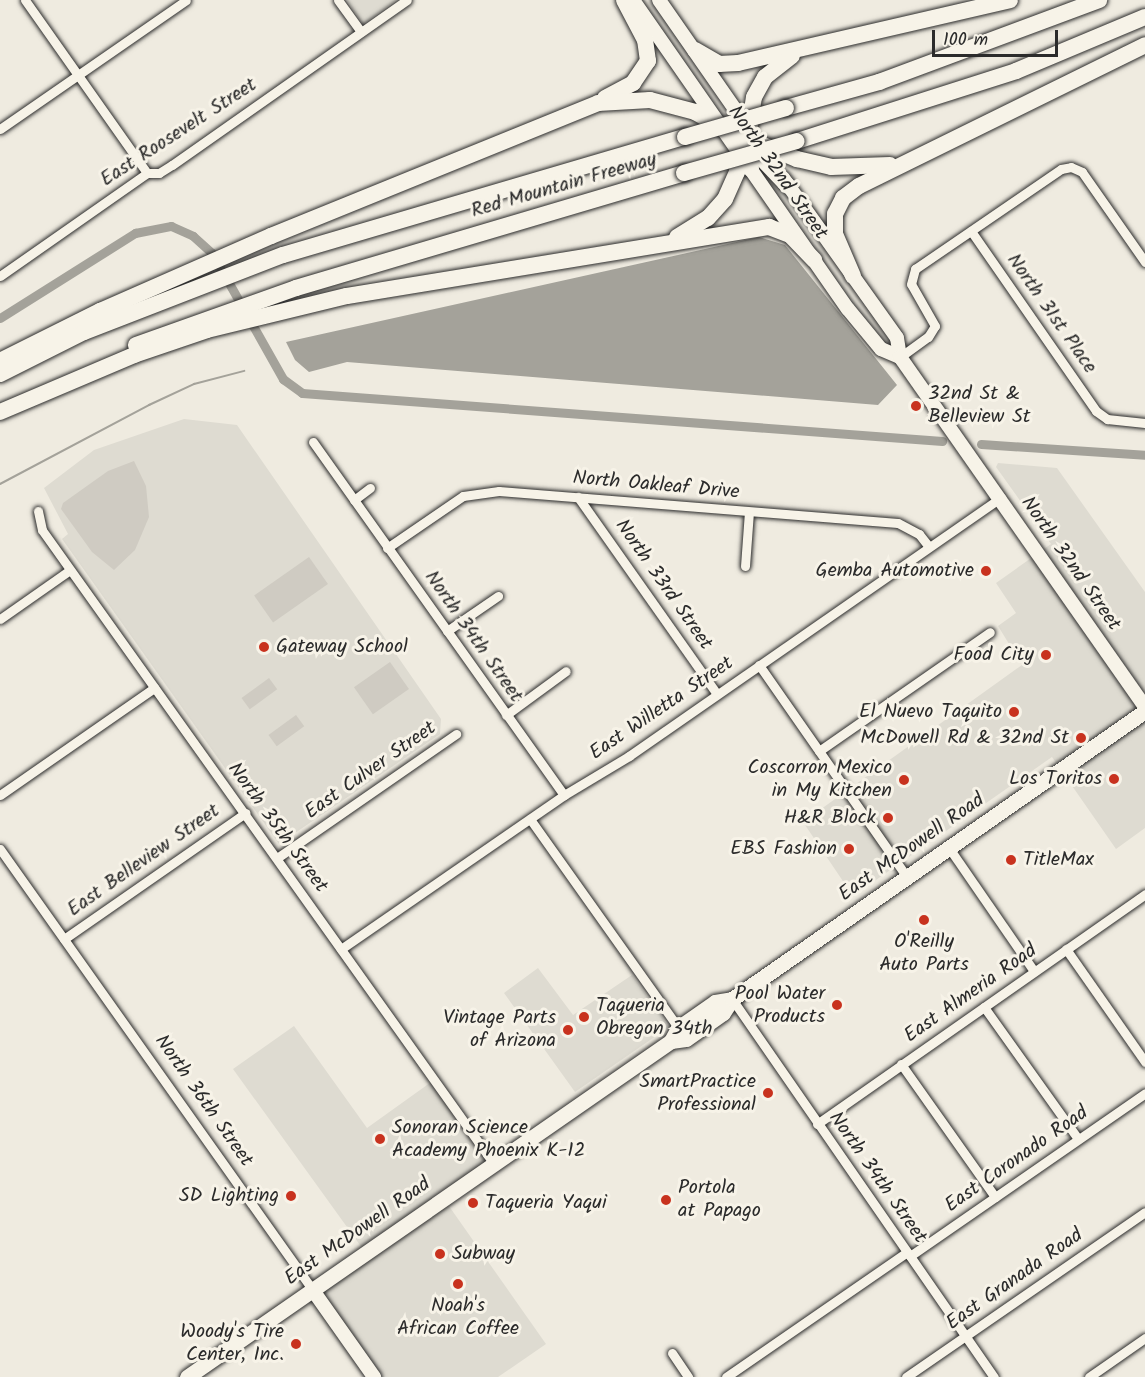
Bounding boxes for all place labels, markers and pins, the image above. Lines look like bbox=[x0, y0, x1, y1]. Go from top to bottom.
place label: 32nd St & Belleview St bbox=[928, 382, 1031, 429]
marker: 32nd St & Belleview St bbox=[909, 399, 923, 413]
place label: Gemba Automotive bbox=[815, 559, 974, 583]
marker: Gemba Automotive bbox=[979, 564, 993, 578]
place label: Gateway School bbox=[276, 635, 408, 659]
marker: Gateway School bbox=[257, 640, 271, 654]
place label: Food City bbox=[954, 643, 1034, 667]
marker: Food City bbox=[1039, 648, 1053, 662]
place label: El Nuevo Taquito bbox=[859, 700, 1002, 724]
marker: El Nuevo Taquito bbox=[1007, 705, 1021, 719]
place label: McDowell Rd & 32nd St bbox=[860, 726, 1069, 750]
marker: McDowell Rd & 32nd St bbox=[1074, 731, 1088, 745]
place label: Coscorron Mexico in My Kitchen bbox=[747, 756, 892, 803]
place label: Los Toritos bbox=[1009, 767, 1102, 791]
marker: Los Toritos bbox=[1107, 772, 1121, 786]
marker: Coscorron Mexico in My Kitchen bbox=[897, 773, 911, 787]
place label: H&R Block bbox=[784, 806, 876, 830]
marker: H&R Block bbox=[881, 811, 895, 825]
place label: EBS Fashion bbox=[730, 837, 837, 861]
marker: EBS Fashion bbox=[842, 842, 856, 856]
place label: TitleMax bbox=[1023, 848, 1094, 872]
marker: TitleMax bbox=[1004, 853, 1018, 867]
marker: O'Reilly Auto Parts bbox=[917, 913, 931, 927]
place label: O'Reilly Auto Parts bbox=[879, 930, 969, 977]
place label: Pool Water Products bbox=[735, 982, 825, 1029]
place label: Taqueria Obregon 34th bbox=[596, 994, 713, 1041]
marker: Pool Water Products bbox=[830, 998, 844, 1012]
place label: Vintage Parts of Arizona bbox=[443, 1006, 556, 1053]
marker: Taqueria Obregon 34th bbox=[577, 1010, 591, 1024]
marker: Vintage Parts of Arizona bbox=[561, 1023, 575, 1037]
place label: SmartPractice Professional bbox=[640, 1070, 756, 1117]
marker: SmartPractice Professional bbox=[761, 1086, 775, 1100]
place label: Sonoran Science Academy Phoenix K-12 bbox=[392, 1116, 585, 1163]
marker: Sonoran Science Academy Phoenix K-12 bbox=[373, 1132, 387, 1146]
place label: Portola at Papago bbox=[678, 1176, 761, 1223]
place label: SD Lighting bbox=[179, 1184, 279, 1208]
marker: SD Lighting bbox=[284, 1189, 298, 1203]
place label: Taqueria Yaqui bbox=[485, 1191, 607, 1215]
marker: Portola at Papago bbox=[659, 1193, 673, 1207]
marker: Taqueria Yaqui bbox=[466, 1196, 480, 1210]
place label: Subway bbox=[452, 1242, 515, 1266]
marker: Subway bbox=[433, 1247, 447, 1261]
marker: Noah's African Coffee bbox=[451, 1277, 465, 1291]
place label: Noah's African Coffee bbox=[397, 1294, 519, 1341]
place label: Woody's Tire Center, Inc. bbox=[180, 1320, 284, 1367]
marker: Woody's Tire Center, Inc. bbox=[289, 1337, 303, 1351]

